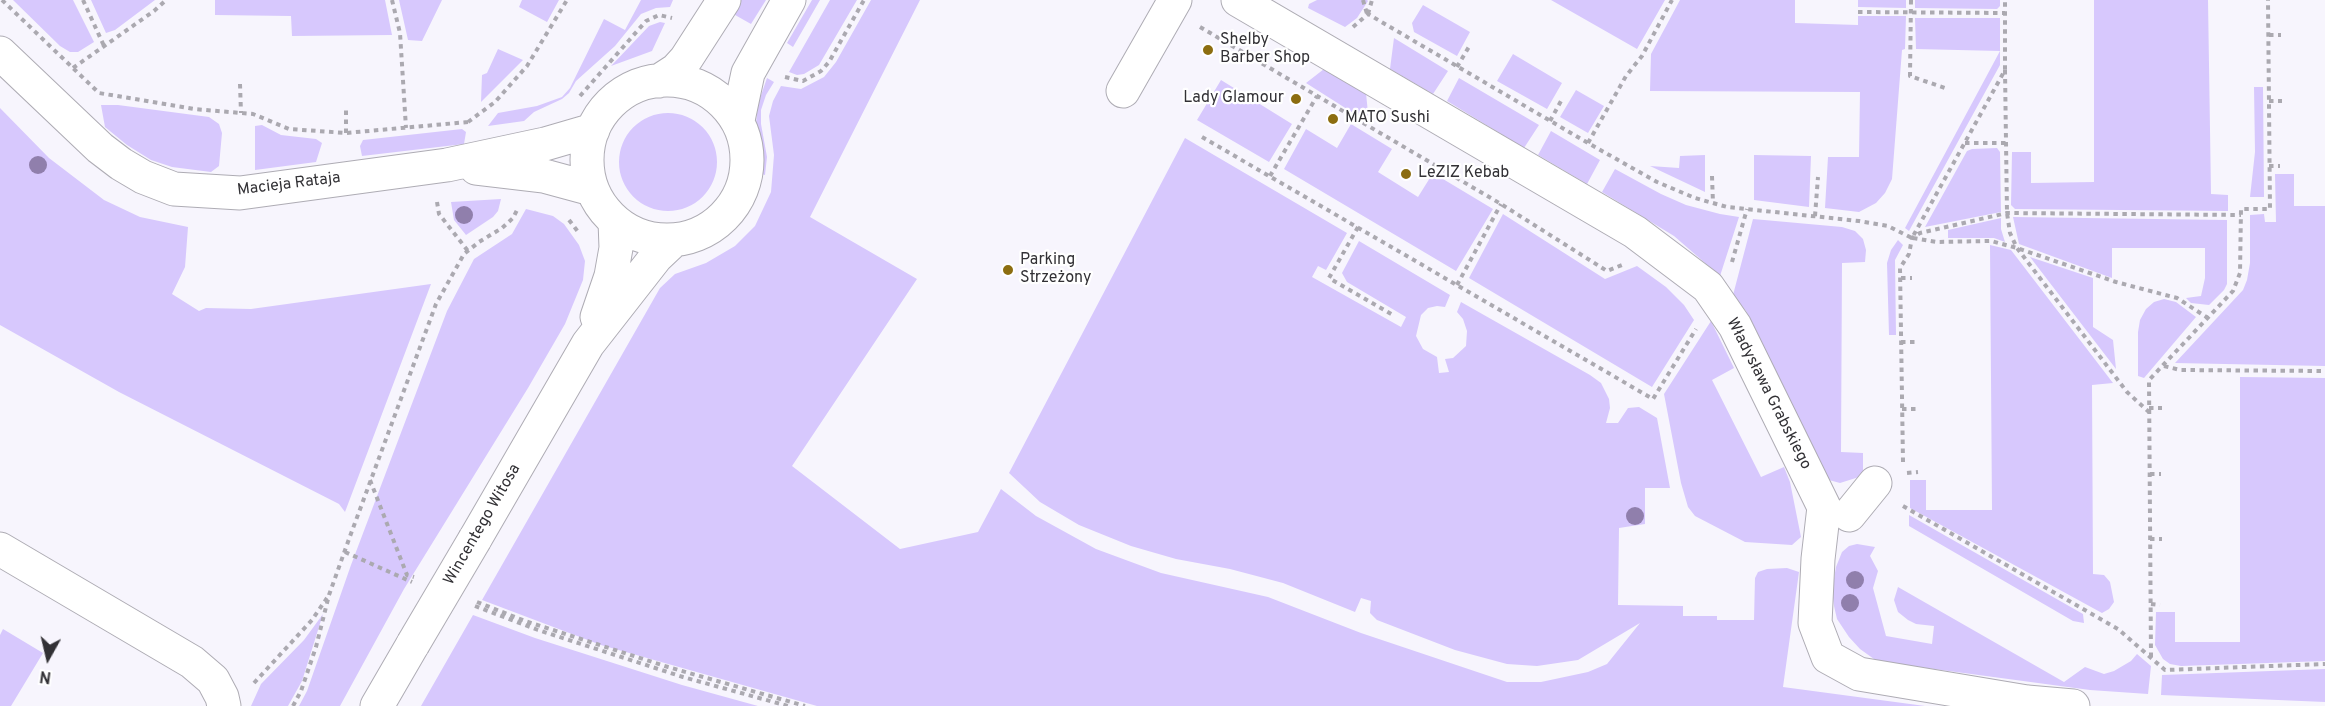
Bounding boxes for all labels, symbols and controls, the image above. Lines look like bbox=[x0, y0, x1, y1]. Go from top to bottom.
place label: Shelby Barber Shop bbox=[1220, 31, 1310, 69]
marker: Shelby Barber Shop bbox=[1201, 43, 1215, 57]
place label: Lady Glamour bbox=[1183, 89, 1284, 109]
marker: Lady Glamour bbox=[1289, 92, 1303, 106]
place label: MATO Sushi bbox=[1345, 109, 1430, 129]
marker: MATO Sushi bbox=[1326, 112, 1340, 126]
place label: LeZIZ Kebab bbox=[1418, 164, 1509, 184]
marker: LeZIZ Kebab bbox=[1399, 167, 1413, 181]
street label: Macieja Rataja bbox=[236, 169, 342, 201]
place label: Parking Strzeżony bbox=[1020, 251, 1091, 289]
marker: Parking Strzeżony bbox=[1001, 263, 1015, 277]
street label: Władysława Grabskiego bbox=[1721, 315, 1815, 473]
street label: Wincentego Witosa bbox=[441, 461, 525, 589]
north arrow bbox=[18, 628, 78, 688]
text: N bbox=[38, 665, 53, 687]

